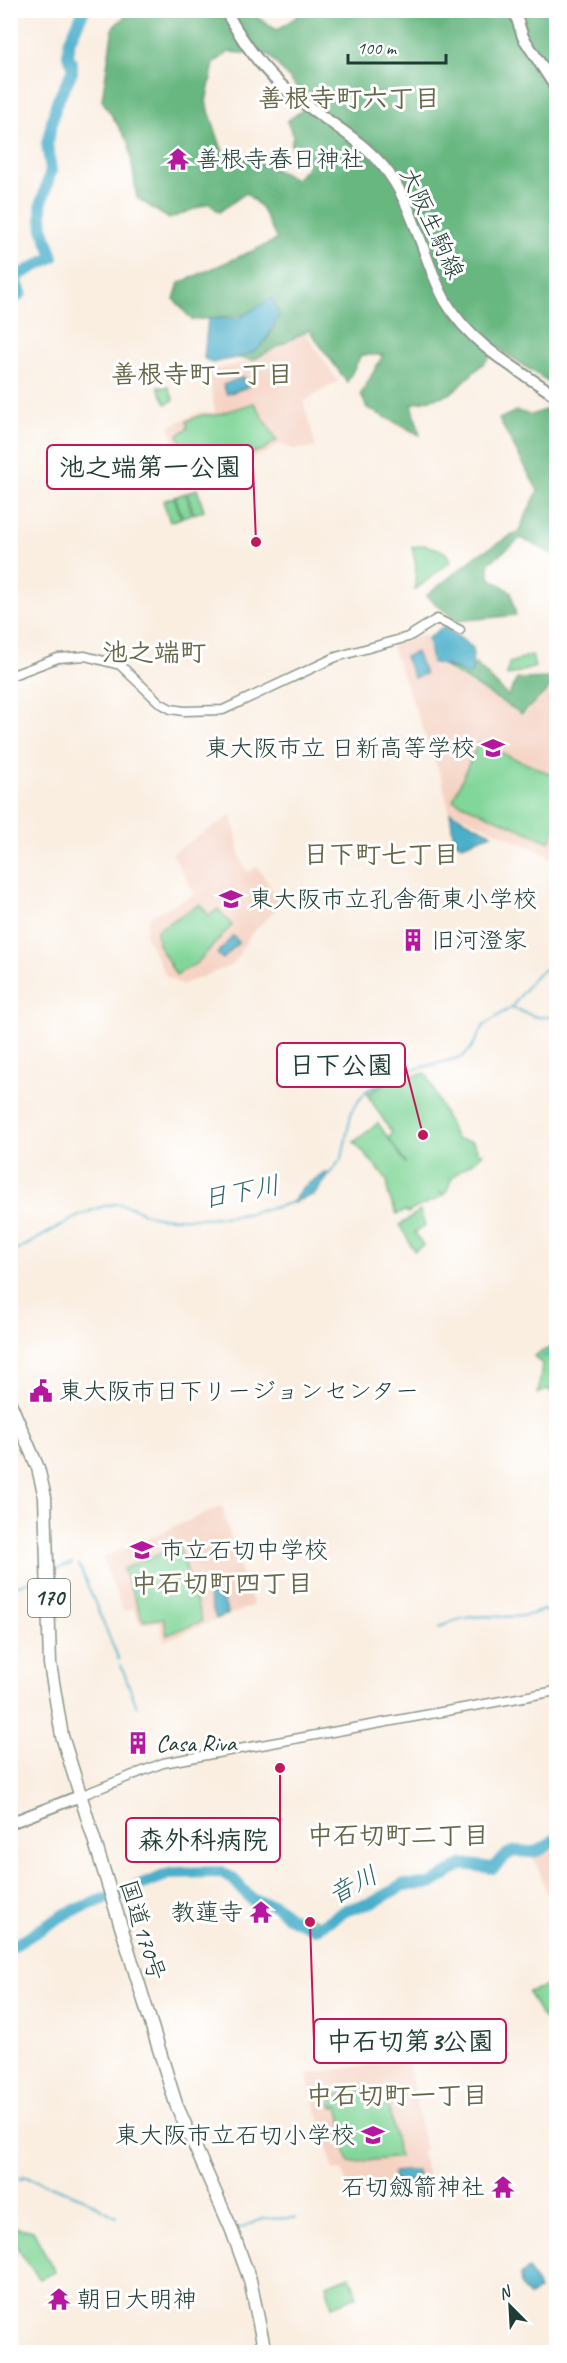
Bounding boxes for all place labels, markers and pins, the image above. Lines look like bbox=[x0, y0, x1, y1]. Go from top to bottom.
place label: 善根寺春日神社 bbox=[196, 144, 364, 174]
temple icon: 善根寺春日神社 bbox=[165, 146, 191, 172]
callout: 池之端第一公園 bbox=[47, 445, 253, 489]
place label: 東大阪市立 日新高等学校 bbox=[205, 733, 475, 763]
school or university icon: 東大阪市立 日新高等学校 bbox=[480, 735, 506, 761]
place label: 東大阪市立孔舎衙東小学校 bbox=[249, 884, 537, 914]
school or university icon: 東大阪市立孔舎衙東小学校 bbox=[218, 886, 244, 912]
place label: 旧河澄家 bbox=[431, 925, 527, 955]
building icon: 旧河澄家 bbox=[400, 927, 426, 953]
callout: 日下公園 bbox=[277, 1043, 405, 1087]
place label: 東大阪市日下リージョンセンター bbox=[59, 1376, 419, 1406]
public building icon: 東大阪市日下リージョンセンター bbox=[28, 1378, 54, 1404]
place label: 市立石切中学校 bbox=[160, 1535, 328, 1565]
school or university icon: 市立石切中学校 bbox=[129, 1537, 155, 1563]
place label: Casa Riva bbox=[156, 1728, 238, 1758]
building icon: Casa Riva bbox=[125, 1730, 151, 1756]
callout: 森外科病院 bbox=[126, 1818, 280, 1862]
place label: 教蓮寺 bbox=[171, 1897, 243, 1927]
temple icon: 教蓮寺 bbox=[248, 1899, 274, 1925]
callout: 中石切第3公園 bbox=[314, 2019, 506, 2063]
place label: 東大阪市立石切小学校 bbox=[115, 2120, 355, 2150]
school or university icon: 東大阪市立石切小学校 bbox=[360, 2122, 386, 2148]
place label: 石切劔箭神社 bbox=[341, 2172, 485, 2202]
temple icon: 石切劔箭神社 bbox=[490, 2174, 516, 2200]
place label: 朝日大明神 bbox=[77, 2284, 197, 2314]
temple icon: 朝日大明神 bbox=[46, 2286, 72, 2312]

